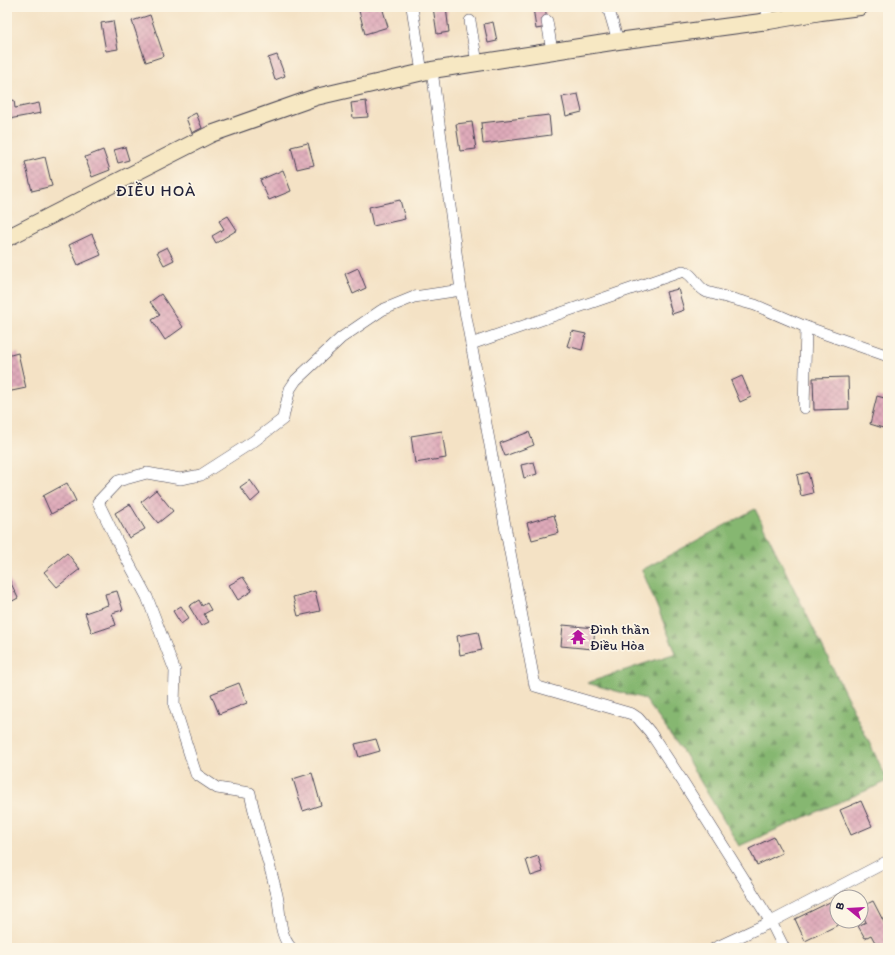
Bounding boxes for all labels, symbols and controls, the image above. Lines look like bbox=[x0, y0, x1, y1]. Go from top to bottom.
district label: ĐIỀU HOÀ bbox=[116, 181, 196, 200]
place label: Đình thần Điều Hòa bbox=[590, 621, 649, 654]
temple icon: Đình thần Điều Hòa bbox=[569, 628, 587, 646]
north arrow bbox=[829, 889, 869, 929]
text: B bbox=[833, 901, 847, 911]

